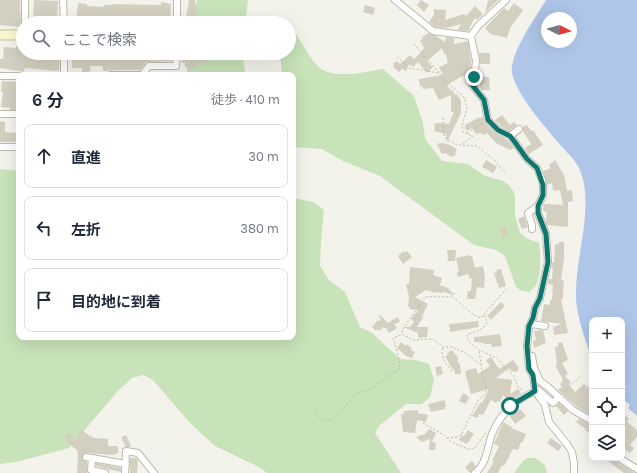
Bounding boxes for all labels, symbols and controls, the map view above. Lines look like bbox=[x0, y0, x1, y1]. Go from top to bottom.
north arrow bbox=[541, 12, 577, 48]
search box bbox=[16, 16, 296, 60]
icon: search bbox=[30, 27, 52, 49]
text: ここで検索 bbox=[62, 31, 137, 49]
route end bbox=[465, 68, 483, 86]
text: 6 分 bbox=[32, 90, 64, 110]
text: 徒歩 · 410 m bbox=[211, 92, 280, 107]
icon: ahead bbox=[33, 145, 55, 167]
text: 直進 bbox=[71, 149, 101, 167]
text: 30 m bbox=[248, 149, 279, 164]
icon: left bbox=[33, 217, 55, 239]
text: 左折 bbox=[71, 221, 101, 239]
text: 380 m bbox=[240, 221, 279, 236]
icon: arrive bbox=[33, 289, 55, 311]
text: 目的地に到着 bbox=[71, 293, 161, 311]
map controls bbox=[589, 317, 625, 461]
button: + bbox=[589, 317, 625, 353]
button: − bbox=[589, 353, 625, 389]
button: locate bbox=[589, 389, 625, 425]
route start bbox=[501, 397, 519, 415]
button: layers bbox=[589, 425, 625, 461]

